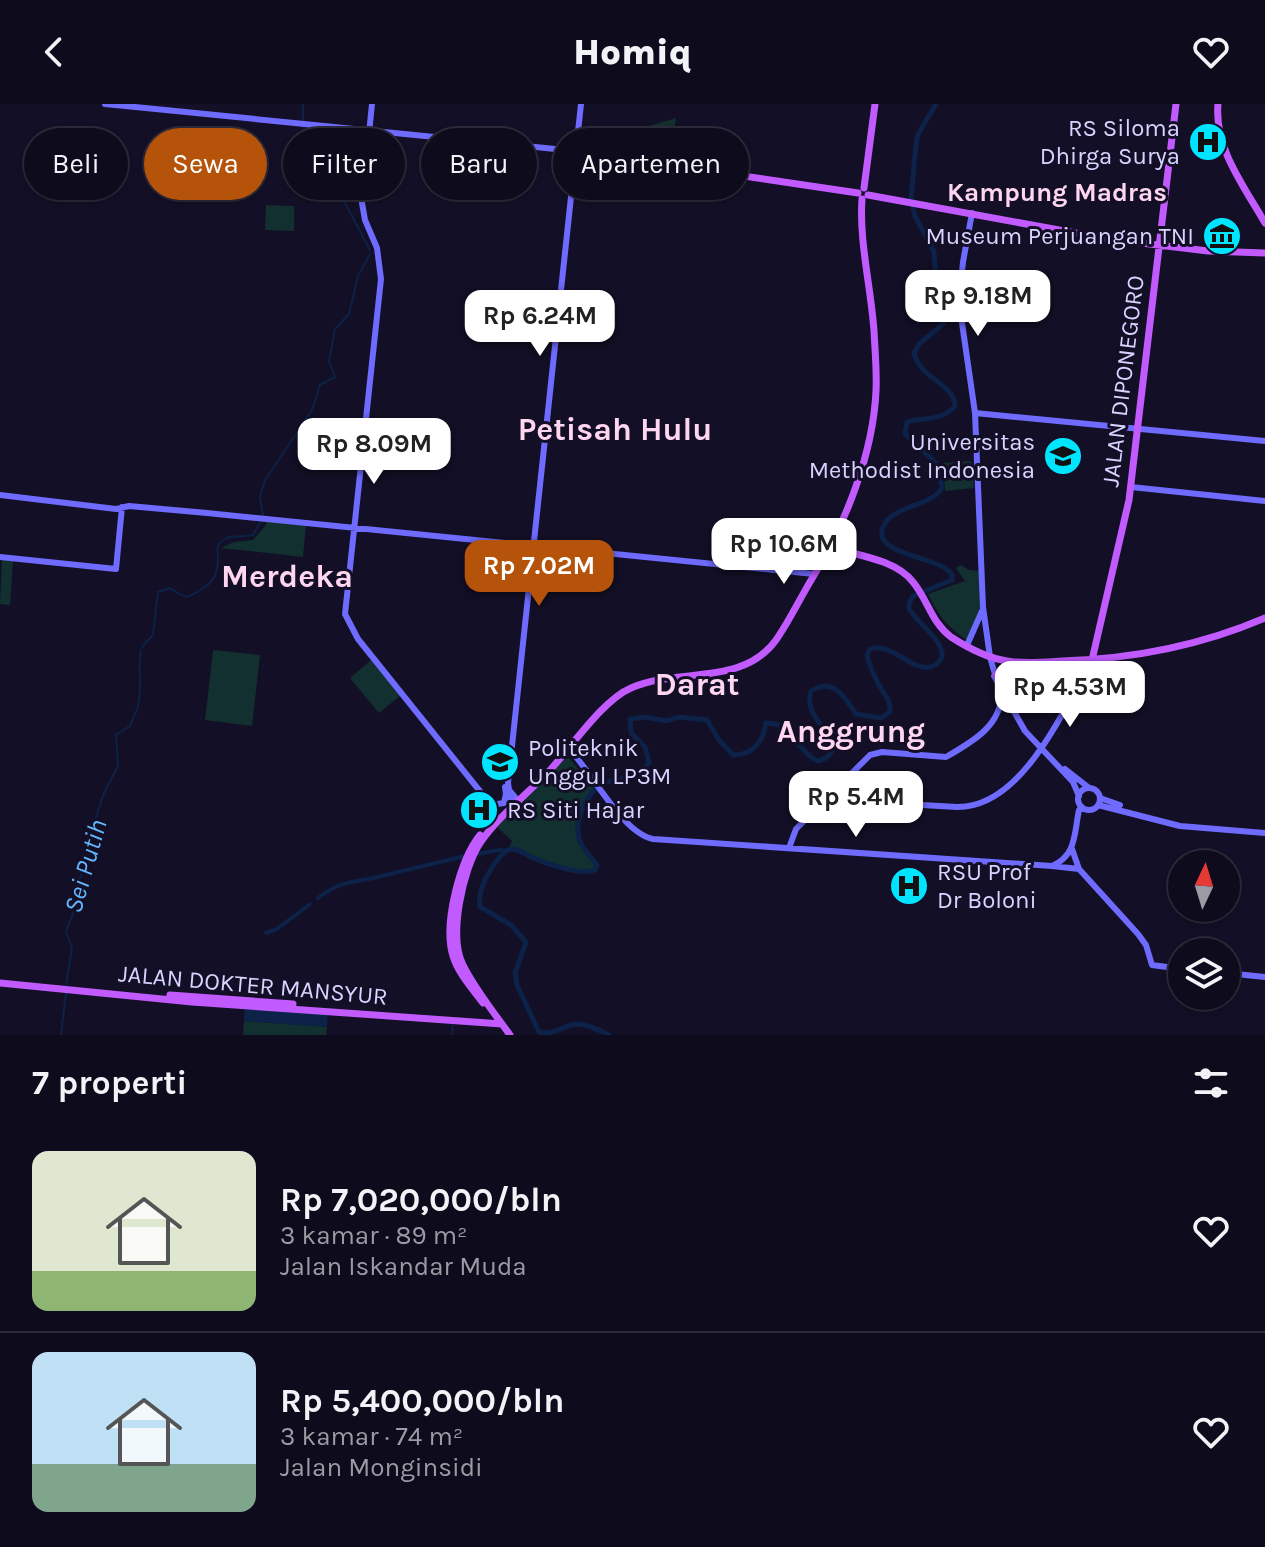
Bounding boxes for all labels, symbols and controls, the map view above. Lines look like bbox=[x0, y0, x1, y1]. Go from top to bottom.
icon: back bbox=[32, 30, 76, 74]
icon: heart bbox=[1189, 30, 1233, 74]
text: Homiq bbox=[573, 31, 692, 73]
place label: RS Siloma Dhirga Surya bbox=[1040, 114, 1180, 170]
hospital icon: RS Siloma Dhirga Surya bbox=[1187, 121, 1229, 163]
chip: Beli bbox=[24, 128, 128, 200]
chip: Sewa bbox=[144, 128, 267, 200]
chip: Filter bbox=[283, 128, 405, 200]
chip: Baru bbox=[421, 128, 537, 200]
chip: Apartemen bbox=[553, 128, 749, 200]
district label: Kampung Madras bbox=[947, 177, 1167, 208]
museum icon: Museum Perjuangan TNI bbox=[1201, 215, 1243, 257]
place label: Museum Perjuangan TNI bbox=[925, 222, 1194, 250]
pin: Rp 9.18M bbox=[895, 270, 1061, 338]
street label: JALAN DIPONEGORO bbox=[1096, 274, 1150, 488]
text: Rp 9.18M bbox=[923, 280, 1033, 311]
pin: Rp 6.24M bbox=[457, 290, 623, 358]
text: Rp 6.24M bbox=[483, 300, 597, 331]
district label: Petisah Hulu bbox=[518, 411, 712, 448]
pin: Rp 8.09M bbox=[291, 418, 457, 486]
text: Rp 8.09M bbox=[316, 428, 432, 459]
place label: Universitas Methodist Indonesia bbox=[809, 428, 1035, 484]
school or university icon: Universitas Methodist Indonesia bbox=[1042, 435, 1084, 477]
pin: Rp 10.6M bbox=[701, 518, 867, 586]
text: Rp 10.6M bbox=[730, 528, 839, 559]
pin: Rp 7.02M bbox=[456, 540, 622, 608]
text: Rp 7.02M bbox=[483, 550, 595, 581]
district label: Merdeka bbox=[221, 558, 353, 595]
pin: Rp 4.53M bbox=[987, 661, 1153, 729]
district label: Darat bbox=[655, 666, 739, 703]
text: Rp 4.53M bbox=[1013, 671, 1127, 702]
district label: Anggrung bbox=[777, 713, 925, 750]
place label: Politeknik Unggul LP3M bbox=[528, 734, 671, 790]
school or university icon: Politeknik Unggul LP3M bbox=[479, 741, 521, 783]
pin: Rp 5.4M bbox=[782, 771, 930, 839]
text: Rp 5.4M bbox=[807, 781, 905, 812]
hospital icon: RS Siti Hajar bbox=[458, 789, 500, 831]
place label: RS Siti Hajar bbox=[507, 796, 644, 824]
water label: Sei Putih bbox=[57, 816, 114, 916]
north arrow bbox=[1168, 850, 1240, 922]
map controls bbox=[1168, 850, 1240, 1010]
place label: RSU Prof Dr Boloni bbox=[937, 858, 1037, 914]
hospital icon: RSU Prof Dr Boloni bbox=[888, 865, 930, 907]
button: layers bbox=[1168, 938, 1240, 1010]
street label: JALAN DOKTER MANSYUR bbox=[117, 959, 389, 1011]
icon: filters bbox=[1189, 1061, 1233, 1105]
text: 7 properti bbox=[32, 1063, 188, 1103]
text: Rp 7,020,000/bln bbox=[280, 1180, 562, 1220]
icon: home bbox=[96, 1183, 192, 1279]
icon: heart bbox=[1189, 1209, 1233, 1253]
text: 3 kamar · 89 m² bbox=[280, 1220, 468, 1251]
text: Jalan Iskandar Muda bbox=[280, 1251, 527, 1282]
text: Rp 5,400,000/bln bbox=[280, 1381, 564, 1421]
icon: home bbox=[96, 1384, 192, 1480]
icon: heart bbox=[1189, 1410, 1233, 1454]
text: 3 kamar · 74 m² bbox=[280, 1421, 463, 1452]
text: Jalan Monginsidi bbox=[280, 1452, 483, 1483]

